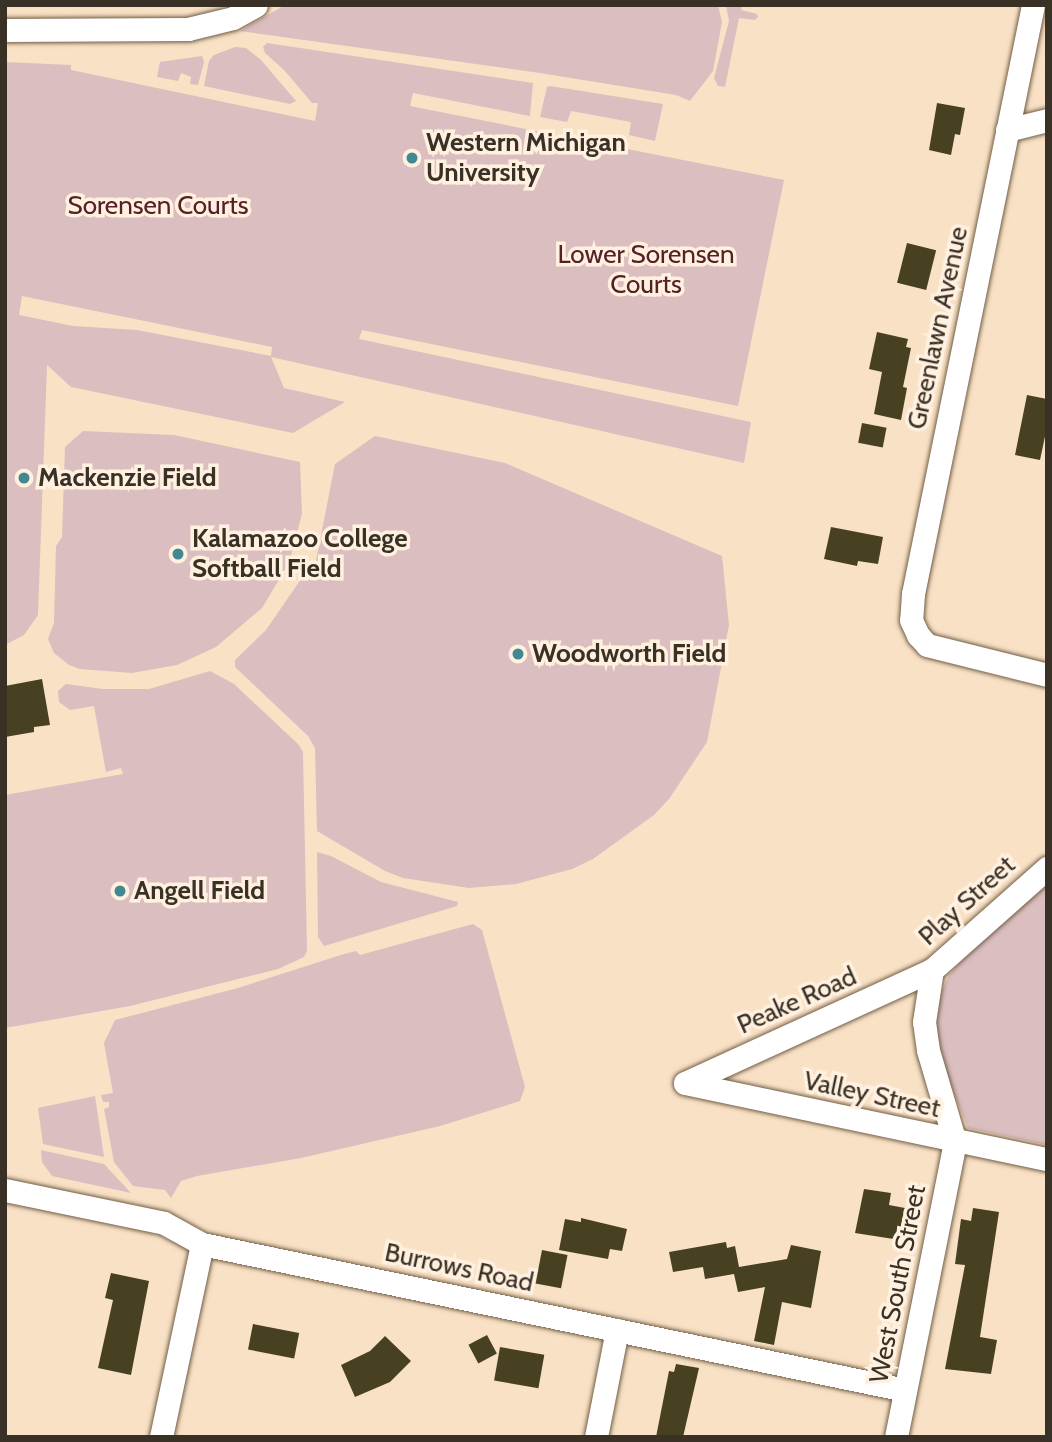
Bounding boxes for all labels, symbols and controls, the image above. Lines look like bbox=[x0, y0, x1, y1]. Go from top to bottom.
place label: Western Michigan University bbox=[426, 127, 626, 188]
marker: Western Michigan University bbox=[404, 150, 420, 166]
park label: Sorensen Courts bbox=[68, 190, 248, 222]
street label: Greenlawn Avenue bbox=[901, 224, 975, 432]
park label: Lower Sorensen Courts bbox=[558, 239, 734, 300]
place label: Mackenzie Field bbox=[38, 462, 216, 494]
marker: Mackenzie Field bbox=[16, 470, 32, 486]
place label: Kalamazoo College Softball Field bbox=[192, 523, 408, 584]
marker: Kalamazoo College Softball Field bbox=[170, 546, 186, 562]
place label: Woodworth Field bbox=[532, 638, 726, 670]
marker: Woodworth Field bbox=[510, 646, 526, 662]
street label: Play Street bbox=[912, 850, 1022, 952]
place label: Angell Field bbox=[134, 875, 265, 907]
marker: Angell Field bbox=[112, 883, 128, 899]
street label: Peake Road bbox=[733, 961, 861, 1041]
street label: Valley Street bbox=[801, 1065, 943, 1125]
street label: West South Street bbox=[864, 1182, 932, 1386]
street label: Burrows Road bbox=[382, 1237, 536, 1299]

